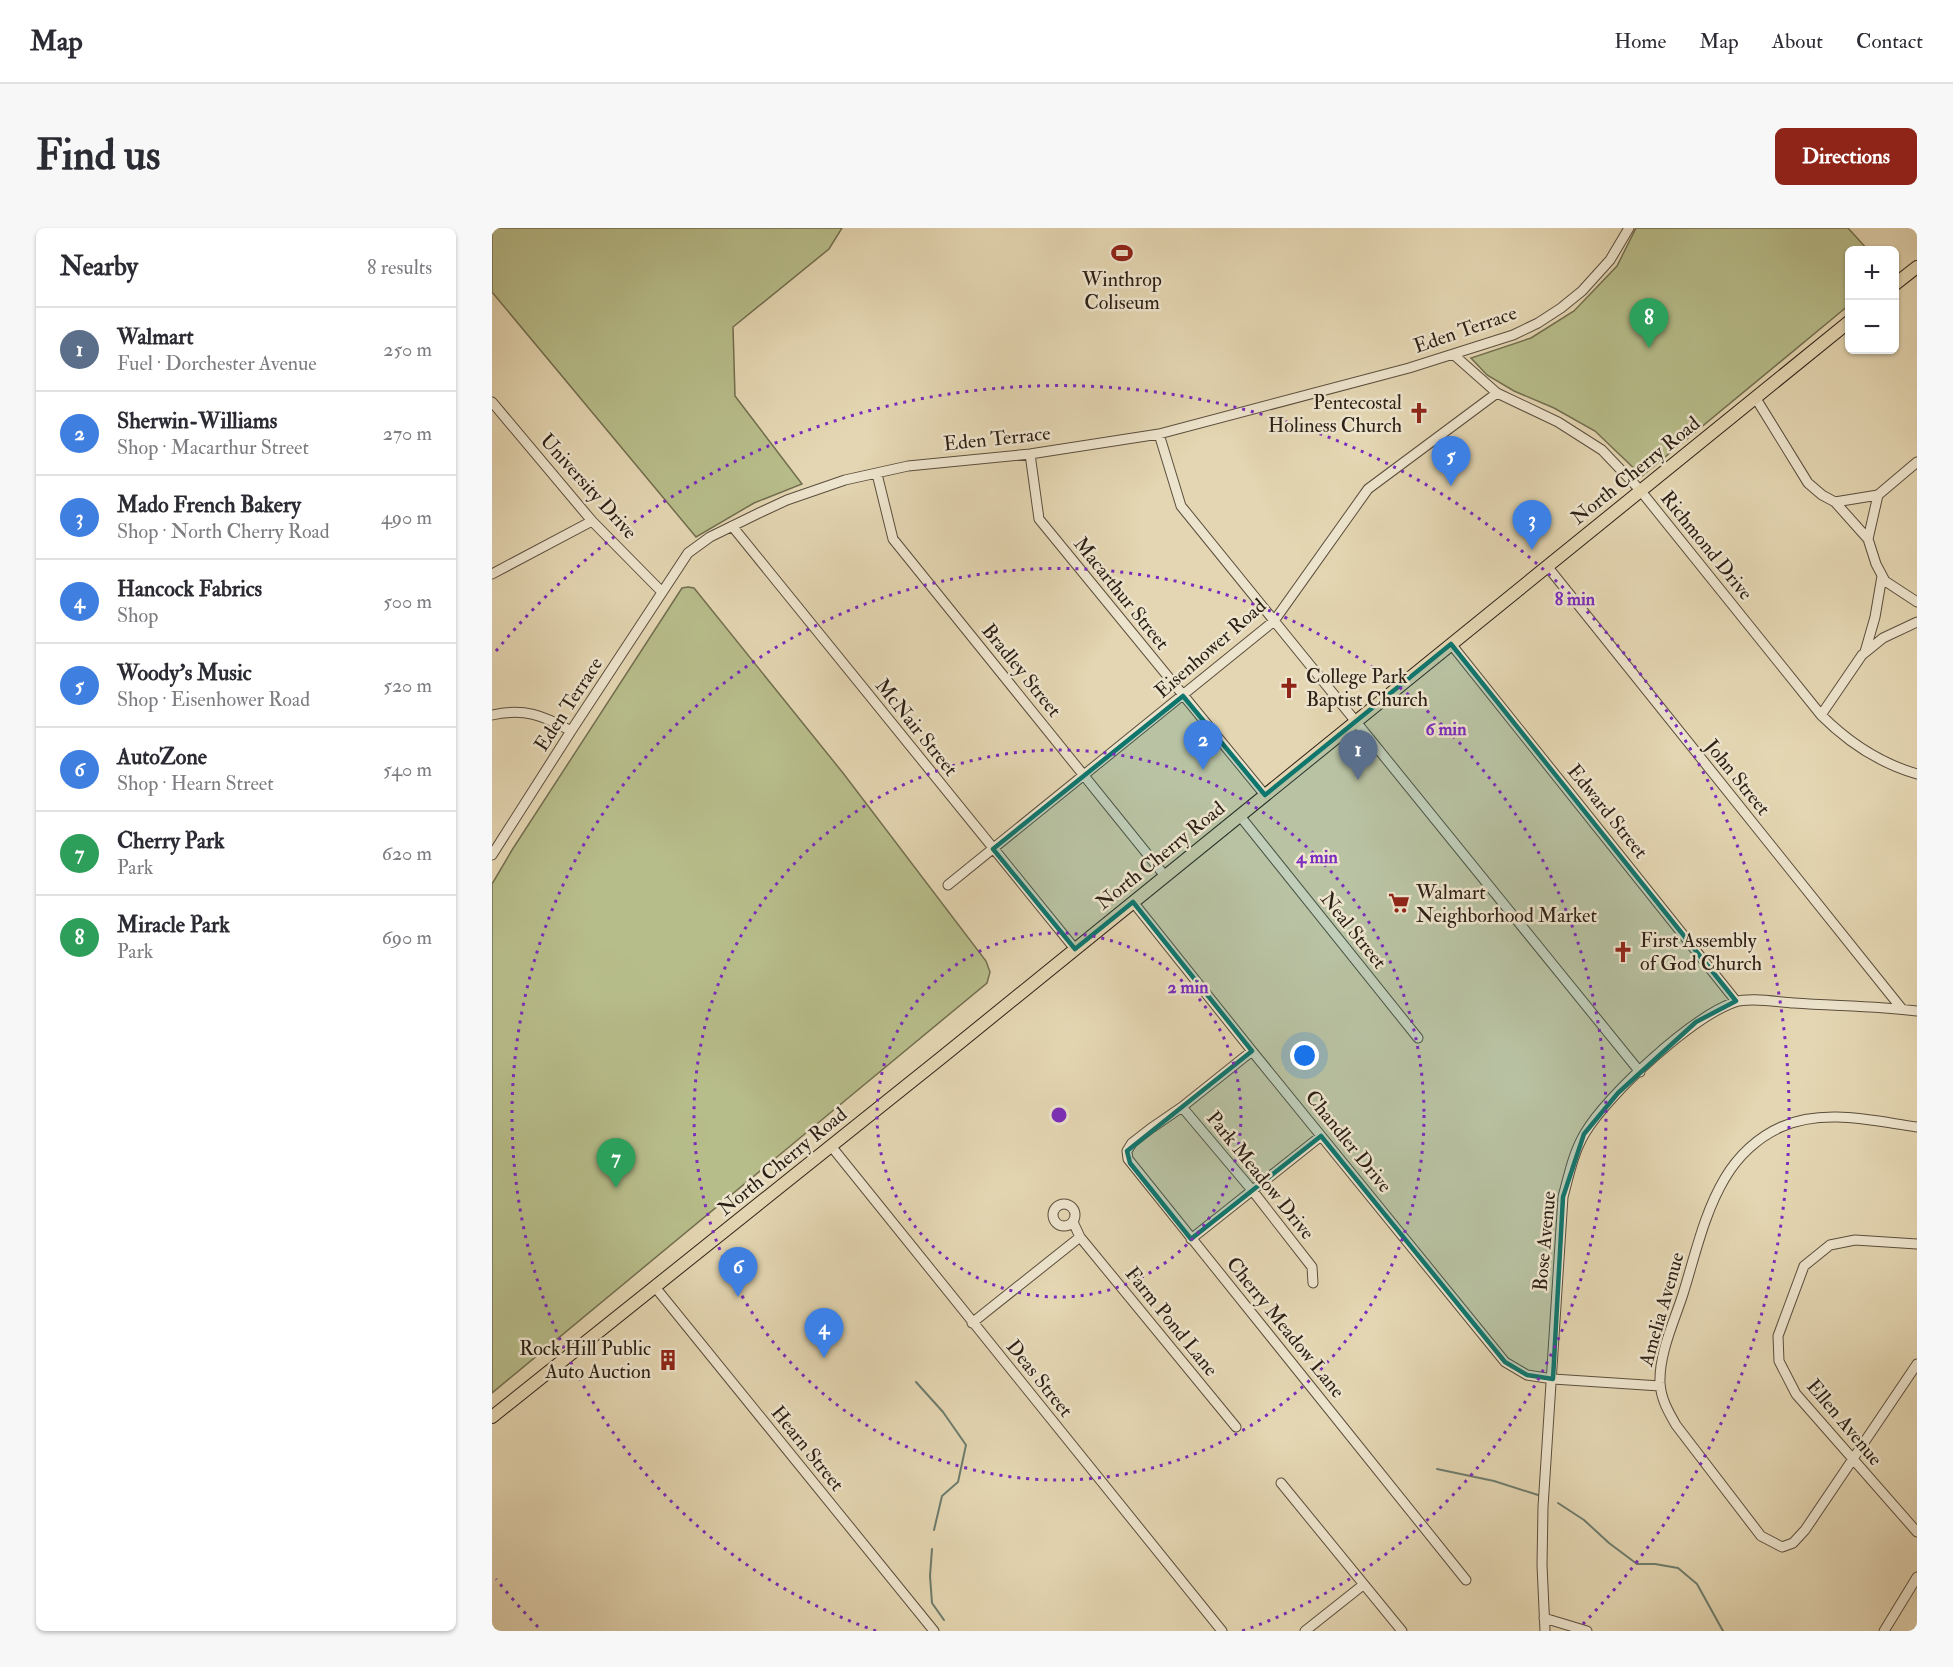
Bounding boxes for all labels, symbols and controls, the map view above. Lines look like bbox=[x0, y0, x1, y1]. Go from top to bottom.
text: Map bbox=[30, 24, 83, 59]
text: Home bbox=[1614, 28, 1666, 55]
text: Map bbox=[1699, 28, 1739, 55]
text: About bbox=[1772, 28, 1823, 55]
text: Contact bbox=[1856, 28, 1923, 55]
button: Directions bbox=[1775, 128, 1917, 185]
text: Find us bbox=[36, 130, 160, 182]
sports icon: Winthrop Coliseum bbox=[1110, 241, 1134, 265]
map controls bbox=[1845, 246, 1899, 354]
button: + bbox=[1845, 246, 1899, 300]
text: Nearby bbox=[60, 251, 138, 283]
text: 8 results bbox=[367, 255, 432, 280]
place label: Winthrop Coliseum bbox=[1081, 267, 1162, 315]
pin: 8 bbox=[1630, 298, 1668, 348]
street label: Eden Terrace bbox=[1410, 300, 1520, 359]
button: − bbox=[1845, 300, 1899, 354]
text: Walmart bbox=[117, 323, 194, 351]
text: 1 bbox=[76, 337, 83, 362]
text: 250 m bbox=[383, 337, 432, 362]
text: Fuel · Dorchester Avenue bbox=[117, 351, 317, 376]
place label: Pentecostal Holiness Church bbox=[1268, 390, 1403, 438]
church icon: Pentecostal Holiness Church bbox=[1407, 401, 1431, 425]
text: Sherwin-Williams bbox=[117, 407, 277, 435]
street label: North Cherry Road bbox=[1566, 411, 1705, 530]
street label: Eden Terrace bbox=[942, 420, 1052, 457]
text: 2 bbox=[74, 421, 85, 446]
text: 270 m bbox=[383, 421, 432, 446]
street label: University Drive bbox=[535, 428, 643, 544]
text: Shop · Macarthur Street bbox=[117, 435, 309, 460]
pin: 5 bbox=[1432, 436, 1470, 486]
street label: Richmond Drive bbox=[1655, 486, 1758, 605]
text: Mado French Bakery bbox=[117, 491, 301, 519]
pin: 3 bbox=[1512, 500, 1552, 550]
text: 3 bbox=[76, 505, 83, 530]
text: 490 m bbox=[381, 505, 432, 530]
text: Shop · North Cherry Road bbox=[117, 519, 330, 544]
street label: Macarthur Street bbox=[1068, 532, 1175, 655]
text: Hancock Fabrics bbox=[117, 575, 262, 603]
text: 8 min bbox=[1555, 588, 1596, 611]
text: 4 bbox=[74, 589, 85, 614]
text: 500 m bbox=[383, 589, 432, 614]
street label: Eisenhower Road bbox=[1150, 593, 1271, 704]
text: Shop bbox=[117, 603, 158, 628]
street label: Bradley Street bbox=[976, 618, 1067, 723]
street label: Eden Terrace bbox=[529, 652, 608, 756]
text: Woody's Music bbox=[117, 659, 252, 687]
place label: College Park Baptist Church bbox=[1306, 664, 1429, 713]
text: 5 bbox=[75, 673, 84, 698]
text: 520 m bbox=[383, 673, 432, 698]
street label: McNair Street bbox=[870, 674, 964, 781]
church icon: College Park Baptist Church bbox=[1277, 676, 1301, 700]
text: Shop · Eisenhower Road bbox=[117, 687, 310, 712]
text: 6 min bbox=[1426, 718, 1467, 741]
pin: 2 bbox=[1184, 720, 1222, 770]
pin: 1 bbox=[1338, 730, 1378, 780]
street label: John Street bbox=[1699, 734, 1776, 821]
text: AutoZone bbox=[117, 743, 207, 771]
text: 6 bbox=[74, 757, 85, 782]
text: 540 m bbox=[383, 757, 432, 782]
street label: Edward Street bbox=[1562, 759, 1654, 864]
text: Shop · Hearn Street bbox=[117, 771, 274, 796]
street label: North Cherry Road bbox=[1091, 796, 1230, 915]
text: Cherry Park bbox=[117, 827, 225, 855]
text: 7 bbox=[75, 841, 84, 866]
text: 620 m bbox=[382, 841, 432, 866]
text: 4 min bbox=[1295, 846, 1338, 869]
text: Park bbox=[117, 855, 153, 880]
place label: Walmart Neighborhood Market bbox=[1415, 880, 1597, 928]
street label: Neal Street bbox=[1315, 887, 1392, 974]
supermarket icon: Walmart Neighborhood Market bbox=[1387, 891, 1411, 915]
text: Miracle Park bbox=[117, 911, 230, 939]
text: 8 bbox=[75, 925, 84, 950]
text: 690 m bbox=[382, 925, 432, 950]
place label: First Assembly of God Church bbox=[1640, 928, 1763, 976]
text: Park bbox=[117, 939, 153, 964]
church icon: First Assembly of God Church bbox=[1611, 940, 1635, 964]
text: 2 min bbox=[1168, 976, 1209, 999]
your location bbox=[1290, 1041, 1319, 1070]
street label: Chandler Drive bbox=[1300, 1085, 1397, 1197]
street label: North Cherry Road bbox=[713, 1102, 852, 1221]
centre of rings bbox=[1049, 1105, 1069, 1125]
street label: Park Meadow Drive bbox=[1201, 1106, 1320, 1245]
pin: 7 bbox=[596, 1138, 636, 1188]
street label: Bose Avenue bbox=[1528, 1190, 1561, 1292]
pin: 6 bbox=[718, 1248, 758, 1297]
street label: Amelia Avenue bbox=[1633, 1249, 1690, 1370]
street label: Cherry Meadow Lane bbox=[1221, 1252, 1350, 1403]
street label: Farm Pond Lane bbox=[1120, 1261, 1223, 1381]
pin: 4 bbox=[804, 1308, 844, 1358]
street label: Deas Street bbox=[1001, 1335, 1079, 1422]
place label: Rock Hill Public Auto Auction bbox=[519, 1336, 651, 1384]
building icon: Rock Hill Public Auto Auction bbox=[656, 1348, 680, 1372]
street label: Ellen Avenue bbox=[1801, 1374, 1888, 1471]
street label: Hearn Street bbox=[766, 1400, 850, 1497]

